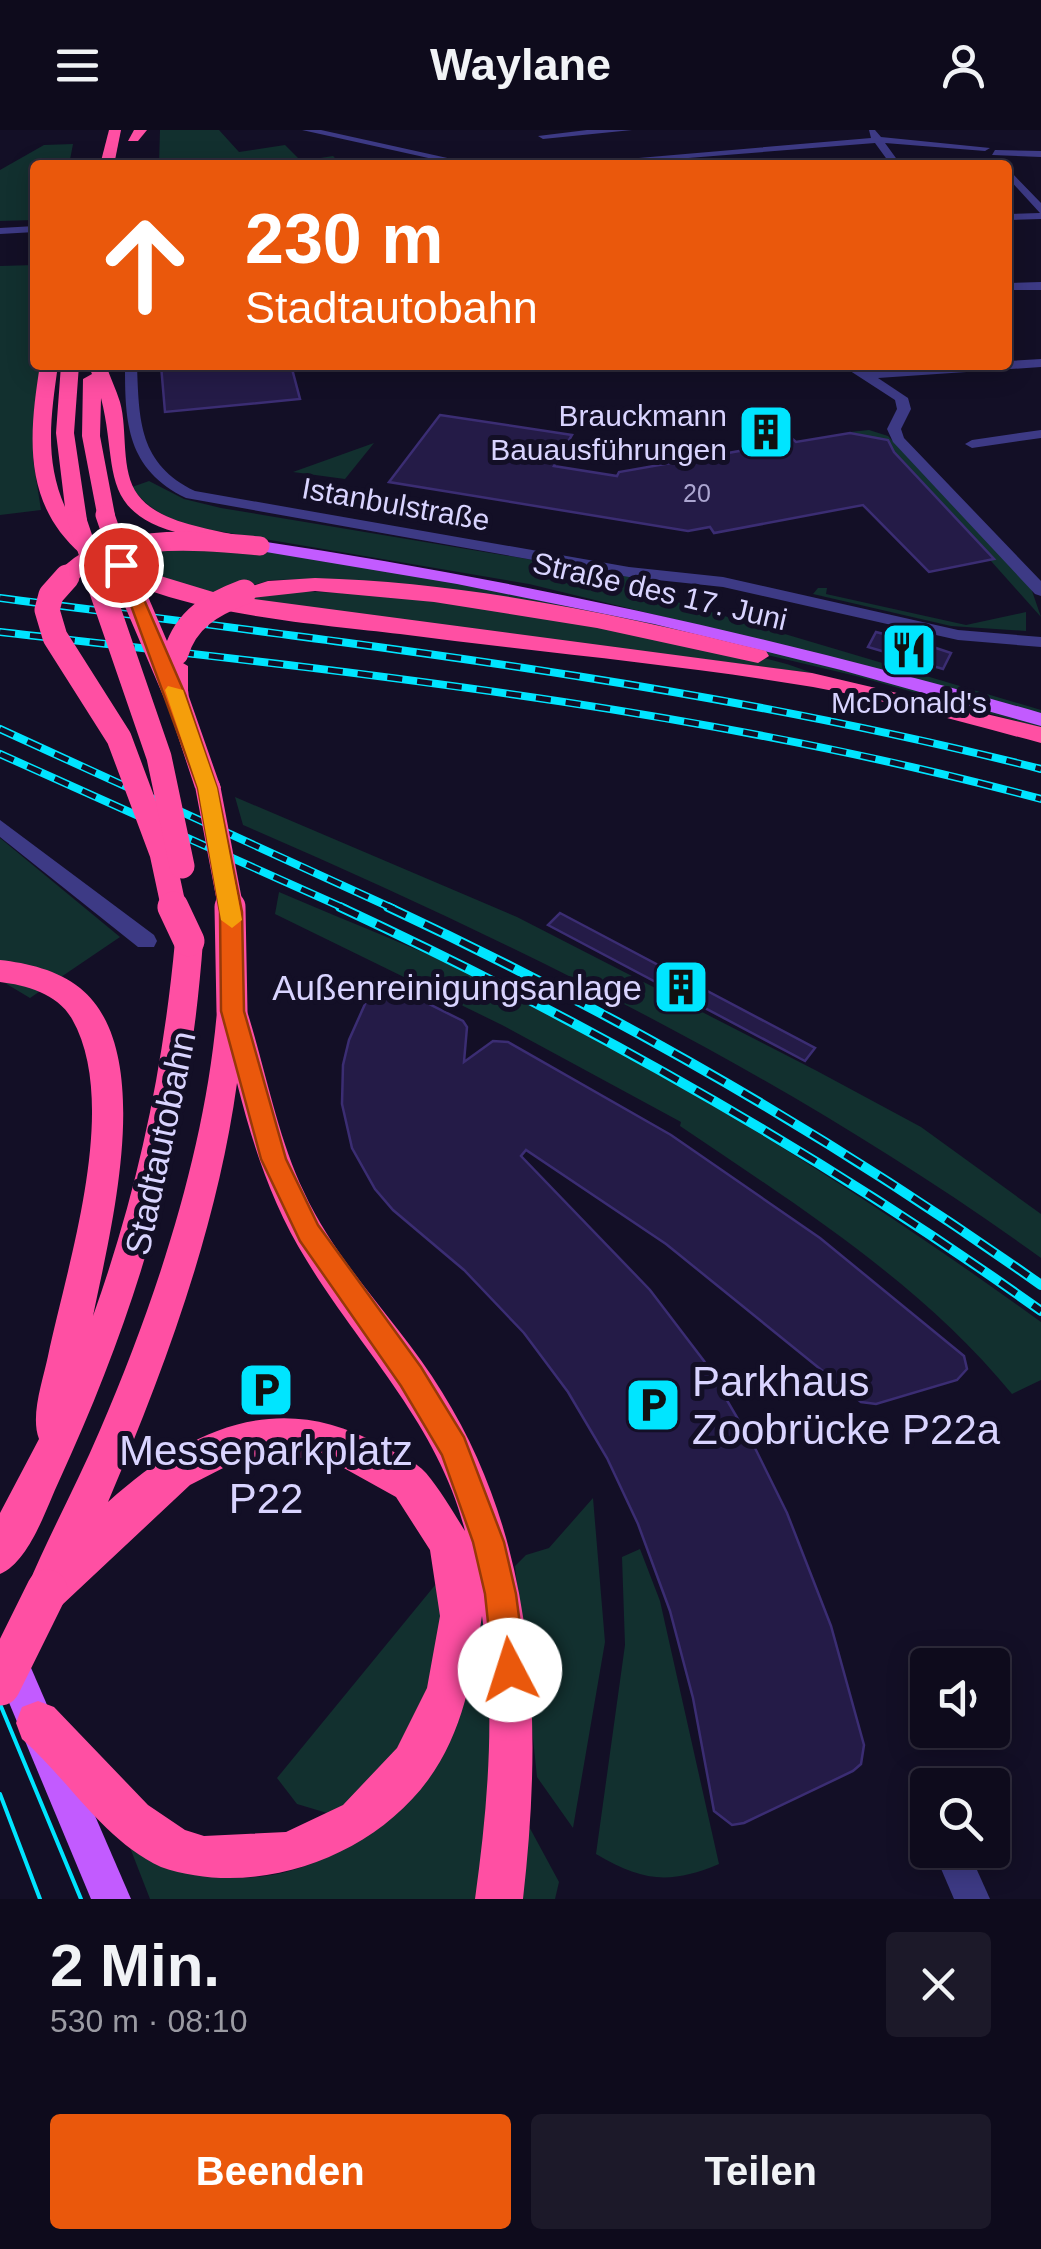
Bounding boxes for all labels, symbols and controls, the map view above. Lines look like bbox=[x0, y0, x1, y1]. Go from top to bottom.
icon: menu bbox=[50, 38, 105, 93]
icon: person bbox=[936, 38, 991, 93]
text: Waylane bbox=[430, 39, 611, 90]
icon: ahead bbox=[80, 200, 210, 330]
text: 230 m bbox=[245, 200, 443, 278]
text: Stadtautobahn bbox=[245, 282, 538, 333]
place label: Brauckmann Bauausführungen bbox=[490, 399, 727, 466]
building icon: Brauckmann Bauausführungen bbox=[736, 402, 796, 462]
street label: Istanbulstraße bbox=[300, 471, 492, 537]
house number: 20 bbox=[683, 479, 711, 507]
pin bbox=[79, 523, 164, 608]
icon: arrive bbox=[94, 538, 149, 593]
street label: Straße des 17. Juni bbox=[530, 546, 790, 636]
restaurant icon: McDonald's bbox=[879, 620, 939, 680]
place label: McDonald's bbox=[831, 686, 987, 719]
building icon: Außenreinigungsanlage bbox=[651, 957, 711, 1017]
place label: Außenreinigungsanlage bbox=[272, 968, 642, 1007]
street label: Stadtautobahn bbox=[117, 1028, 203, 1258]
place label: Parkhaus Zoobrücke P22a bbox=[692, 1358, 1001, 1453]
parking icon: Messeparkplatz P22 bbox=[236, 1360, 296, 1420]
parking icon: Parkhaus Zoobrücke P22a bbox=[623, 1375, 683, 1435]
place label: Messeparkplatz P22 bbox=[119, 1427, 413, 1522]
position arrow bbox=[458, 1618, 562, 1722]
map controls bbox=[910, 1648, 1010, 1868]
button: sound bbox=[910, 1648, 1010, 1748]
button: search bbox=[910, 1768, 1010, 1868]
text: 2 Min. bbox=[50, 1932, 220, 1999]
button: close bbox=[886, 1932, 991, 2037]
text: 530 m · 08:10 bbox=[50, 2003, 247, 2039]
button: Beenden bbox=[50, 2114, 511, 2229]
button: Teilen bbox=[531, 2114, 991, 2229]

